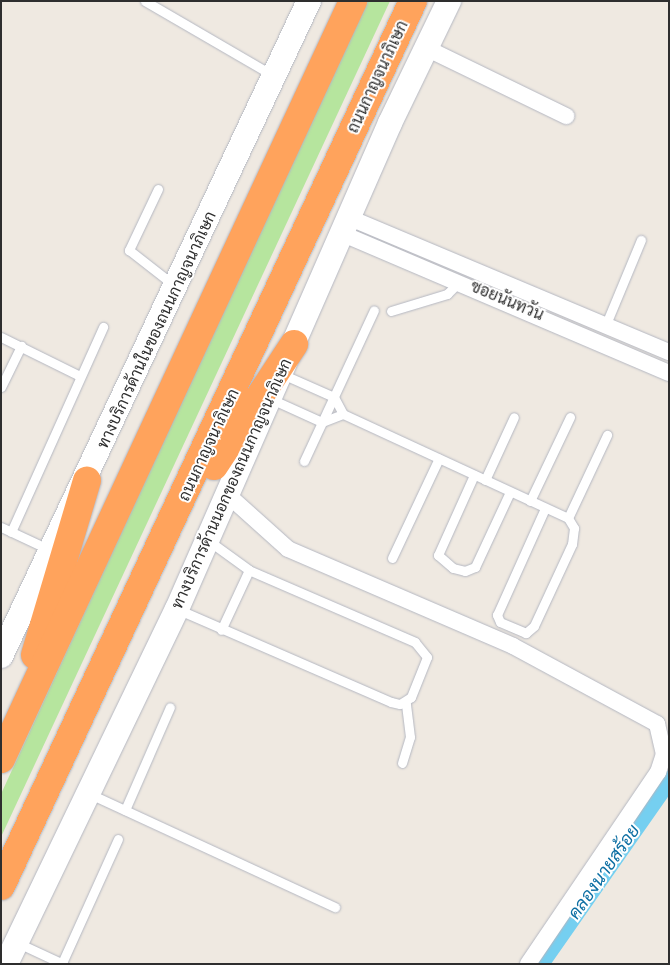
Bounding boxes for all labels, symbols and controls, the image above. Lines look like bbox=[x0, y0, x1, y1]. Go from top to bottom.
street label: ถนนกาญจนาภิเษก bbox=[344, 18, 412, 136]
street label: ทางบริการด้านในของถนนกาญจนาภิเษก bbox=[93, 208, 221, 452]
street label: ซอยนันทวัน bbox=[467, 277, 547, 325]
street label: ทางบริการด้านนอกของถนนกาญจนาภิเษก bbox=[168, 356, 296, 612]
street label: ถนนกาญจนาภิเษก bbox=[175, 386, 243, 504]
water label: คลองนายสร้อย bbox=[563, 821, 645, 923]

